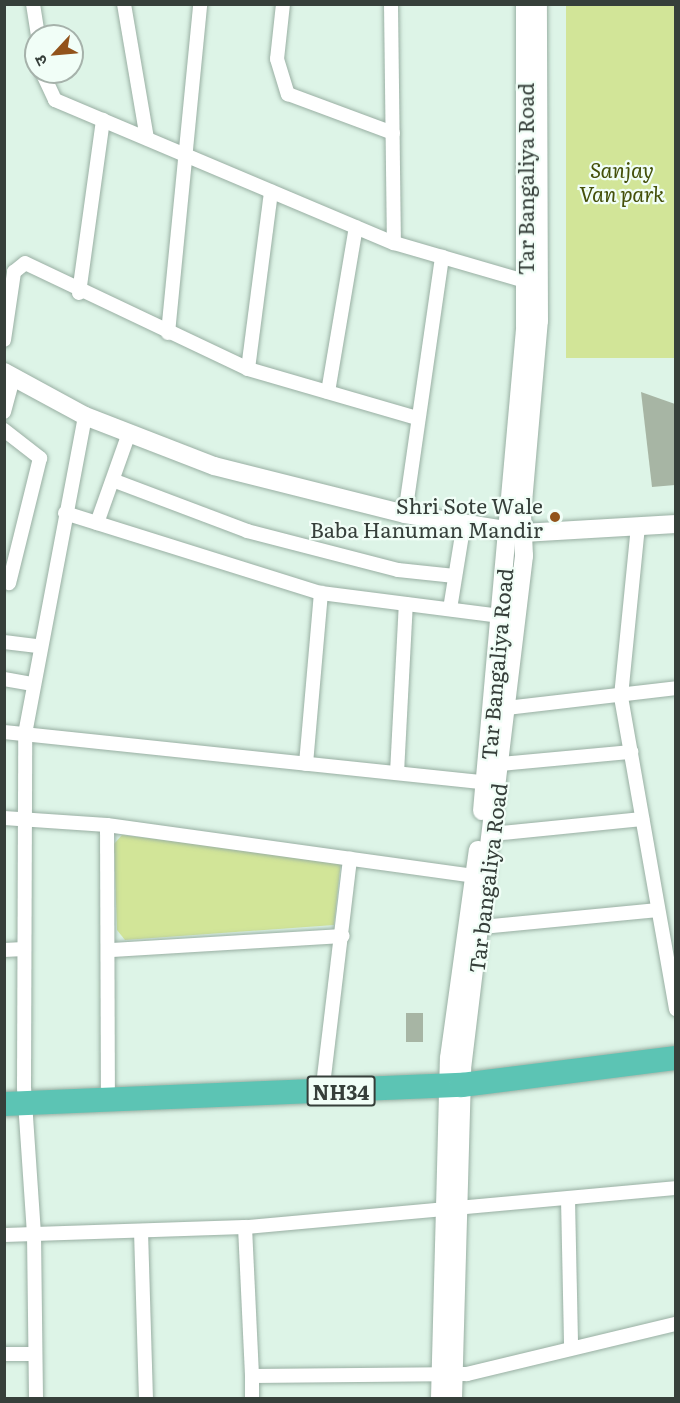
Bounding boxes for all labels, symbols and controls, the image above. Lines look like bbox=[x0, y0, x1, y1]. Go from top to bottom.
north arrow bbox=[24, 24, 84, 84]
text: उ bbox=[27, 52, 52, 70]
street label: Tar Bangaliya Road bbox=[512, 83, 538, 275]
park label: Sanjay Van park bbox=[579, 156, 665, 206]
place label: Shri Sote Wale Baba Hanuman Mandir bbox=[310, 492, 543, 542]
marker: Shri Sote Wale Baba Hanuman Mandir bbox=[548, 510, 562, 524]
street label: Tar Bangaliya Road bbox=[475, 567, 517, 761]
street label: Tar bangaliya Road bbox=[463, 781, 511, 975]
road number: NH34 bbox=[306, 1074, 376, 1108]

